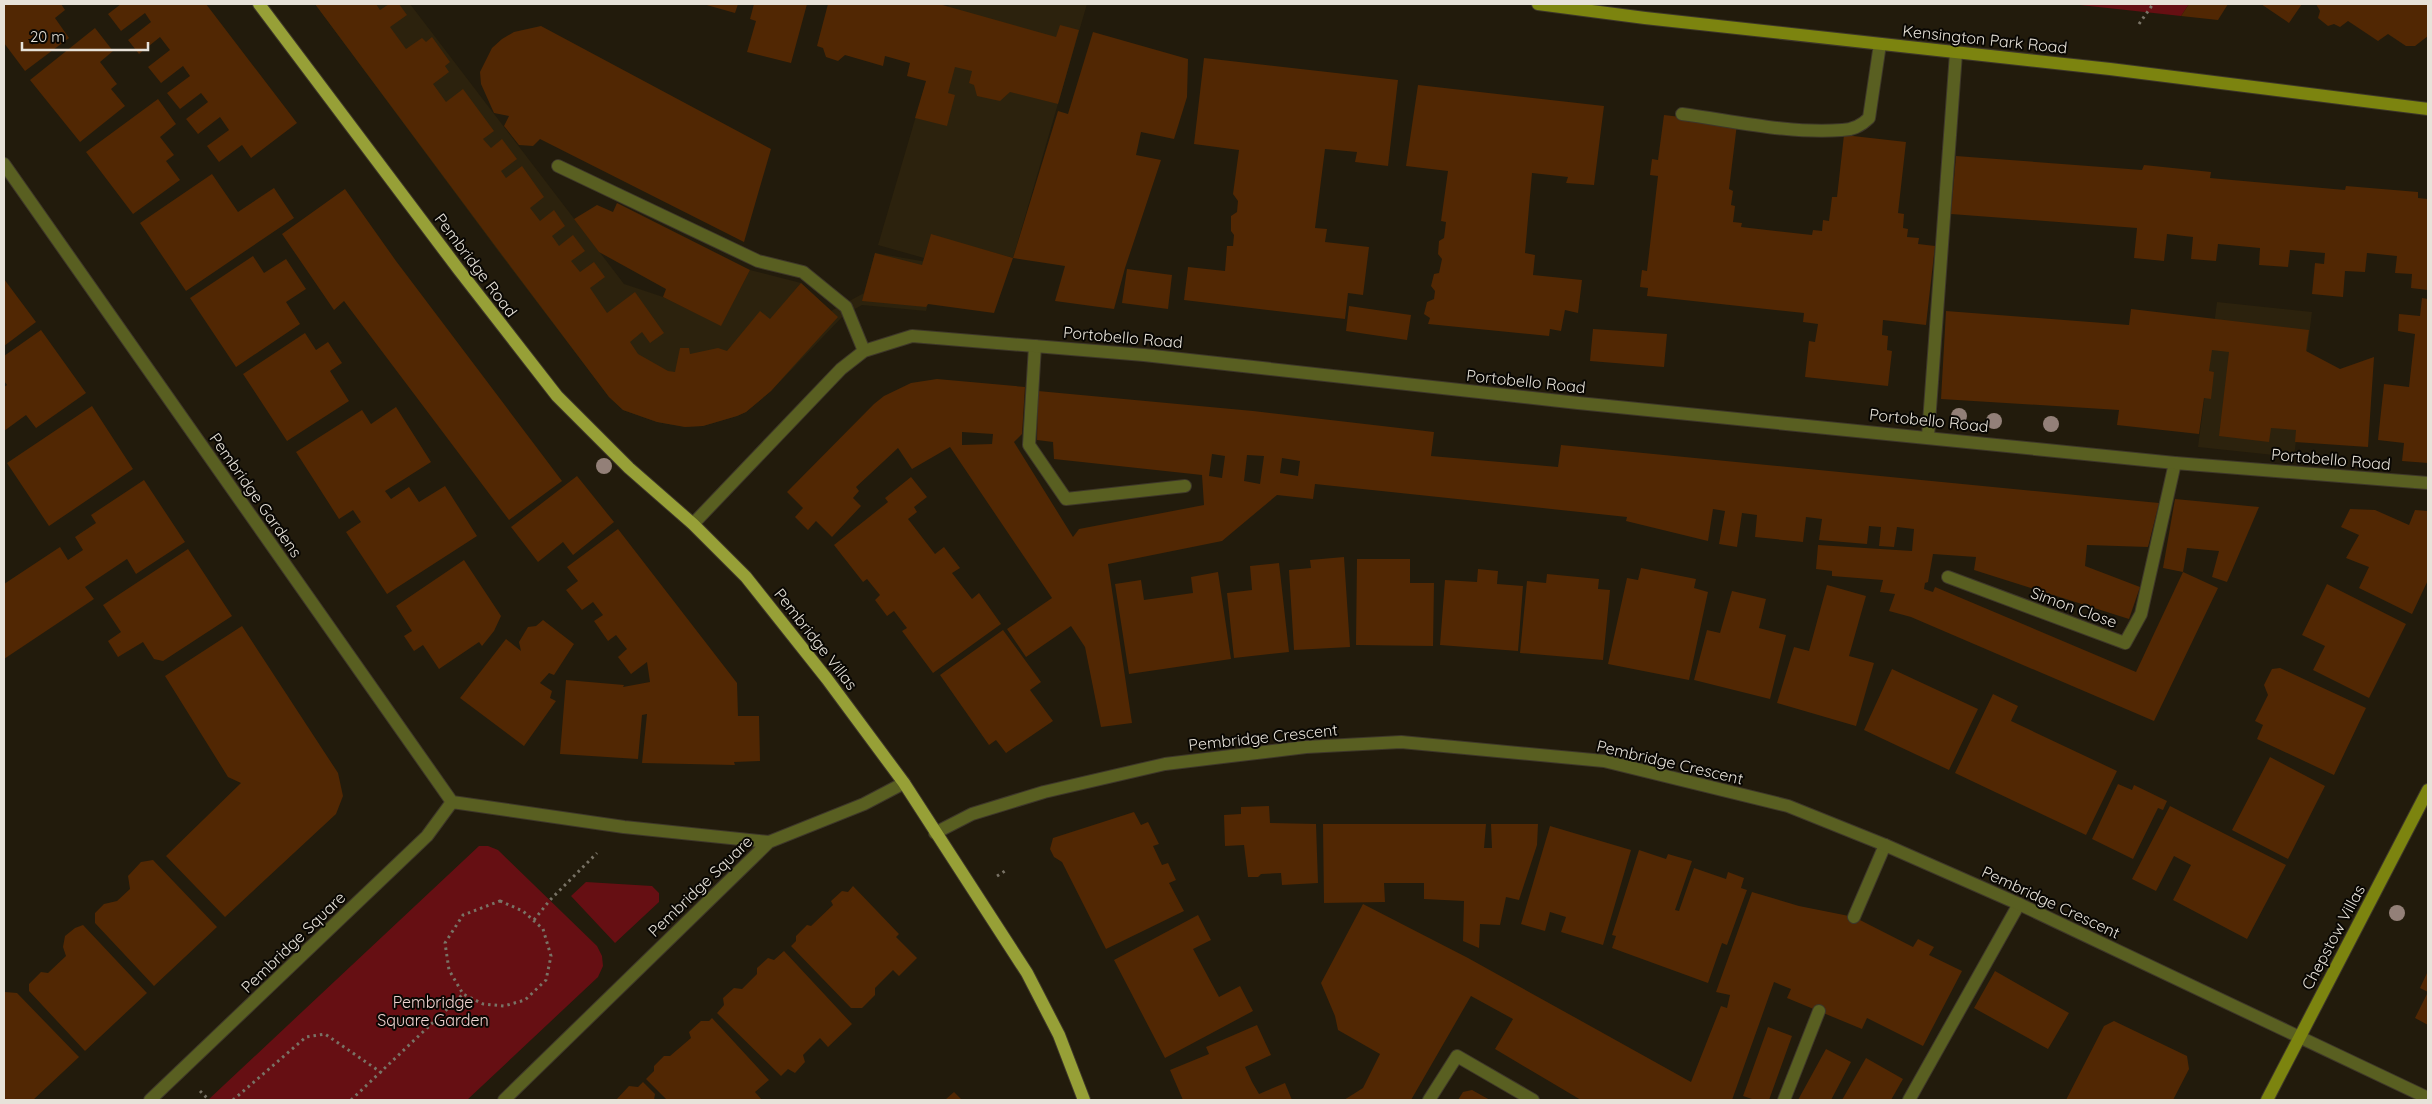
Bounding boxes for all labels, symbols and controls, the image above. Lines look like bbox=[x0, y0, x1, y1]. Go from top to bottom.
scale bar bbox=[22, 20, 149, 52]
street label: Kensington Park Road bbox=[1902, 20, 2068, 58]
text: 20 m bbox=[30, 27, 65, 46]
street label: Pembridge Road bbox=[430, 209, 522, 321]
street label: Portobello Road bbox=[1062, 322, 1184, 352]
street label: Portobello Road bbox=[1465, 365, 1587, 397]
street label: Portobello Road bbox=[1868, 404, 1990, 436]
street label: Pembridge Gardens bbox=[206, 429, 306, 561]
street label: Portobello Road bbox=[2270, 444, 2392, 474]
street label: Simon Close bbox=[2028, 582, 2120, 632]
street label: Pembridge Villas bbox=[770, 584, 862, 694]
street label: Pembridge Crescent bbox=[1187, 719, 1339, 755]
street label: Pembridge Crescent bbox=[1595, 735, 1745, 789]
street label: Pembridge Square bbox=[644, 831, 756, 941]
street label: Pembridge Crescent bbox=[1979, 861, 2123, 943]
street label: Chepstow Villas bbox=[2297, 881, 2369, 993]
street label: Pembridge Square bbox=[237, 887, 349, 997]
park label: Pembridge Square Garden bbox=[377, 992, 489, 1030]

